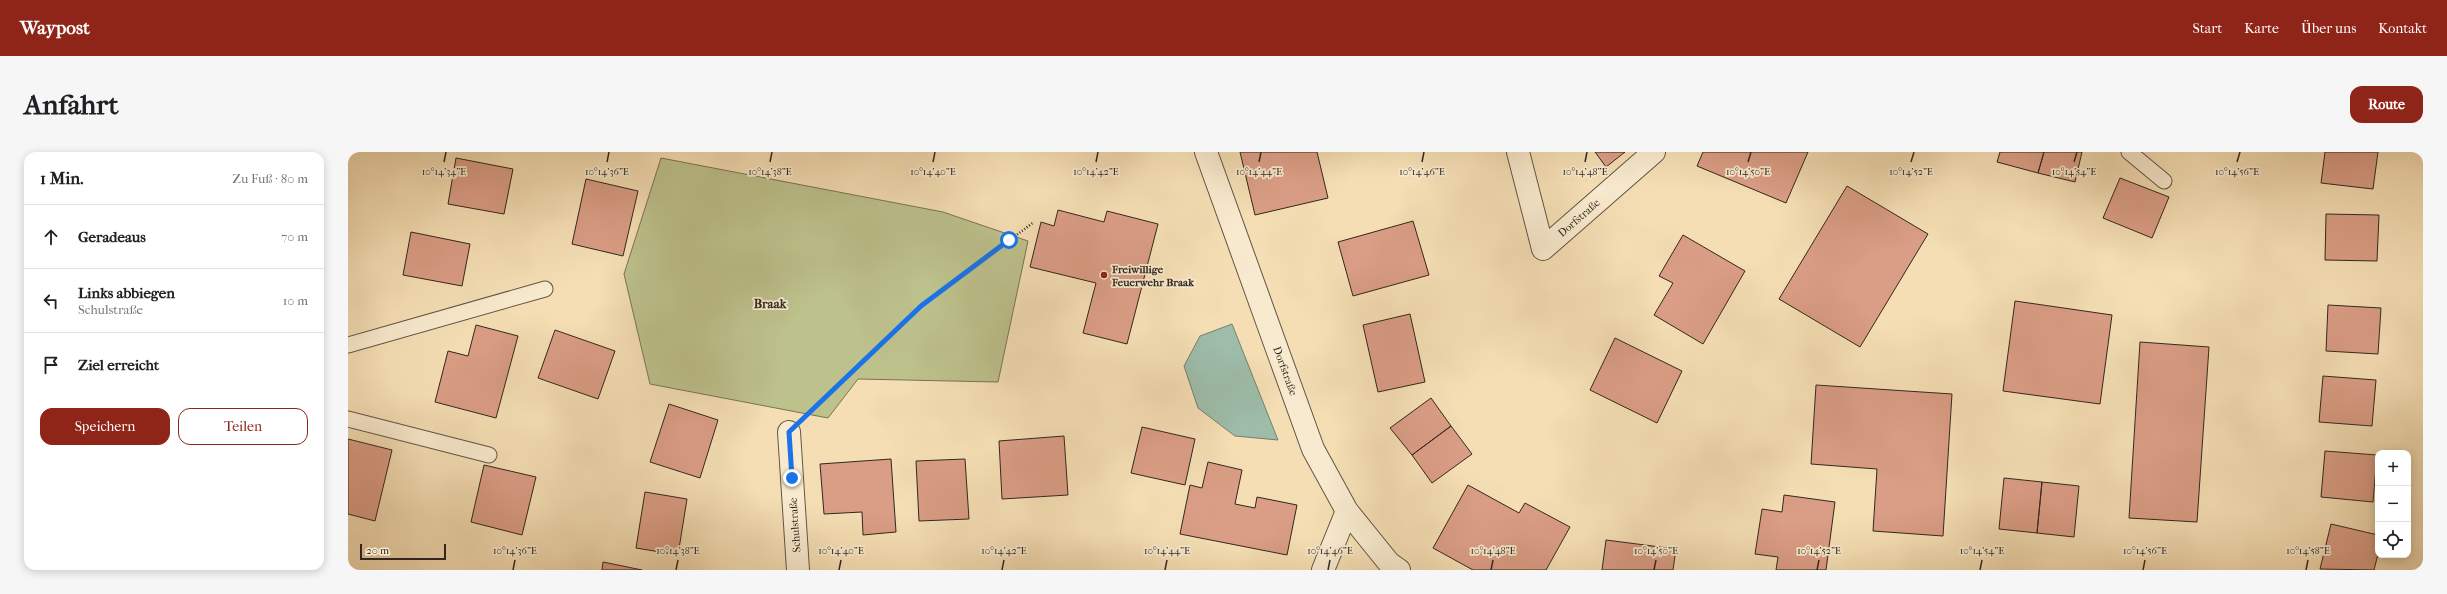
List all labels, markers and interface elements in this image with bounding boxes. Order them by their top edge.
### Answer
text: Waypost [20,17,90,39]
text: Start [2193,20,2222,37]
text: Karte [2244,20,2279,37]
text: Über uns [2301,20,2356,37]
text: Kontakt [2378,20,2427,37]
button: Route [2350,86,2423,123]
text: Anfahrt [24,88,118,121]
text: 10°14'34"E [422,166,466,178]
text: 10°14'36"E [585,166,629,178]
text: 10°14'38"E [748,166,792,178]
text: 10°14'40"E [910,166,956,178]
text: 10°14'42"E [1073,166,1119,178]
text: 10°14'44"E [1236,166,1282,178]
text: 10°14'46"E [1399,166,1445,178]
text: 10°14'48"E [1562,166,1608,178]
text: 10°14'50"E [1726,166,1770,178]
text: 10°14'52"E [1889,166,1933,178]
text: 10°14'54"E [2052,166,2096,178]
text: 10°14'56"E [2215,166,2259,178]
text: 1 Min. [40,168,83,188]
text: Zu Fuß · 80 m [232,171,308,186]
street label: Dorfstraße [1555,196,1603,240]
icon: ahead [40,226,62,248]
text: Geradeaus [78,228,146,246]
text: 70 m [281,229,308,244]
route start [1000,231,1018,249]
place label: Freiwillige Feuerwehr Braak [1111,263,1194,289]
marker: Freiwillige Feuerwehr Braak [1099,270,1109,280]
text: Links abbiegen [78,284,175,302]
icon: left [40,290,62,312]
text: 10 m [283,293,308,308]
district label: Braak [754,296,788,311]
text: Schulstraße [78,302,143,317]
street label: Dorfstraße [1270,345,1300,398]
icon: arrive [40,354,62,376]
text: Ziel erreicht [78,356,159,374]
button: Speichern [40,408,170,445]
button: Teilen [178,408,308,445]
map controls [2375,450,2411,558]
button: + [2375,450,2411,486]
route end [783,469,801,487]
button: − [2375,486,2411,522]
street label: Schulstraße [787,497,803,553]
button: locate [2375,522,2411,558]
scale bar [360,542,446,561]
text: 20 m [366,544,389,557]
text: 10°14'36"E [493,545,537,557]
text: 10°14'38"E [656,545,700,557]
text: 10°14'40"E [818,545,864,557]
text: 10°14'42"E [981,545,1027,557]
text: 10°14'44"E [1144,545,1190,557]
text: 10°14'46"E [1307,545,1353,557]
text: 10°14'48"E [1470,545,1516,557]
text: 10°14'50"E [1634,545,1678,557]
text: 10°14'52"E [1797,545,1841,557]
text: 10°14'54"E [1960,545,2004,557]
text: 10°14'56"E [2123,545,2167,557]
text: 10°14'58"E [2286,545,2330,557]

